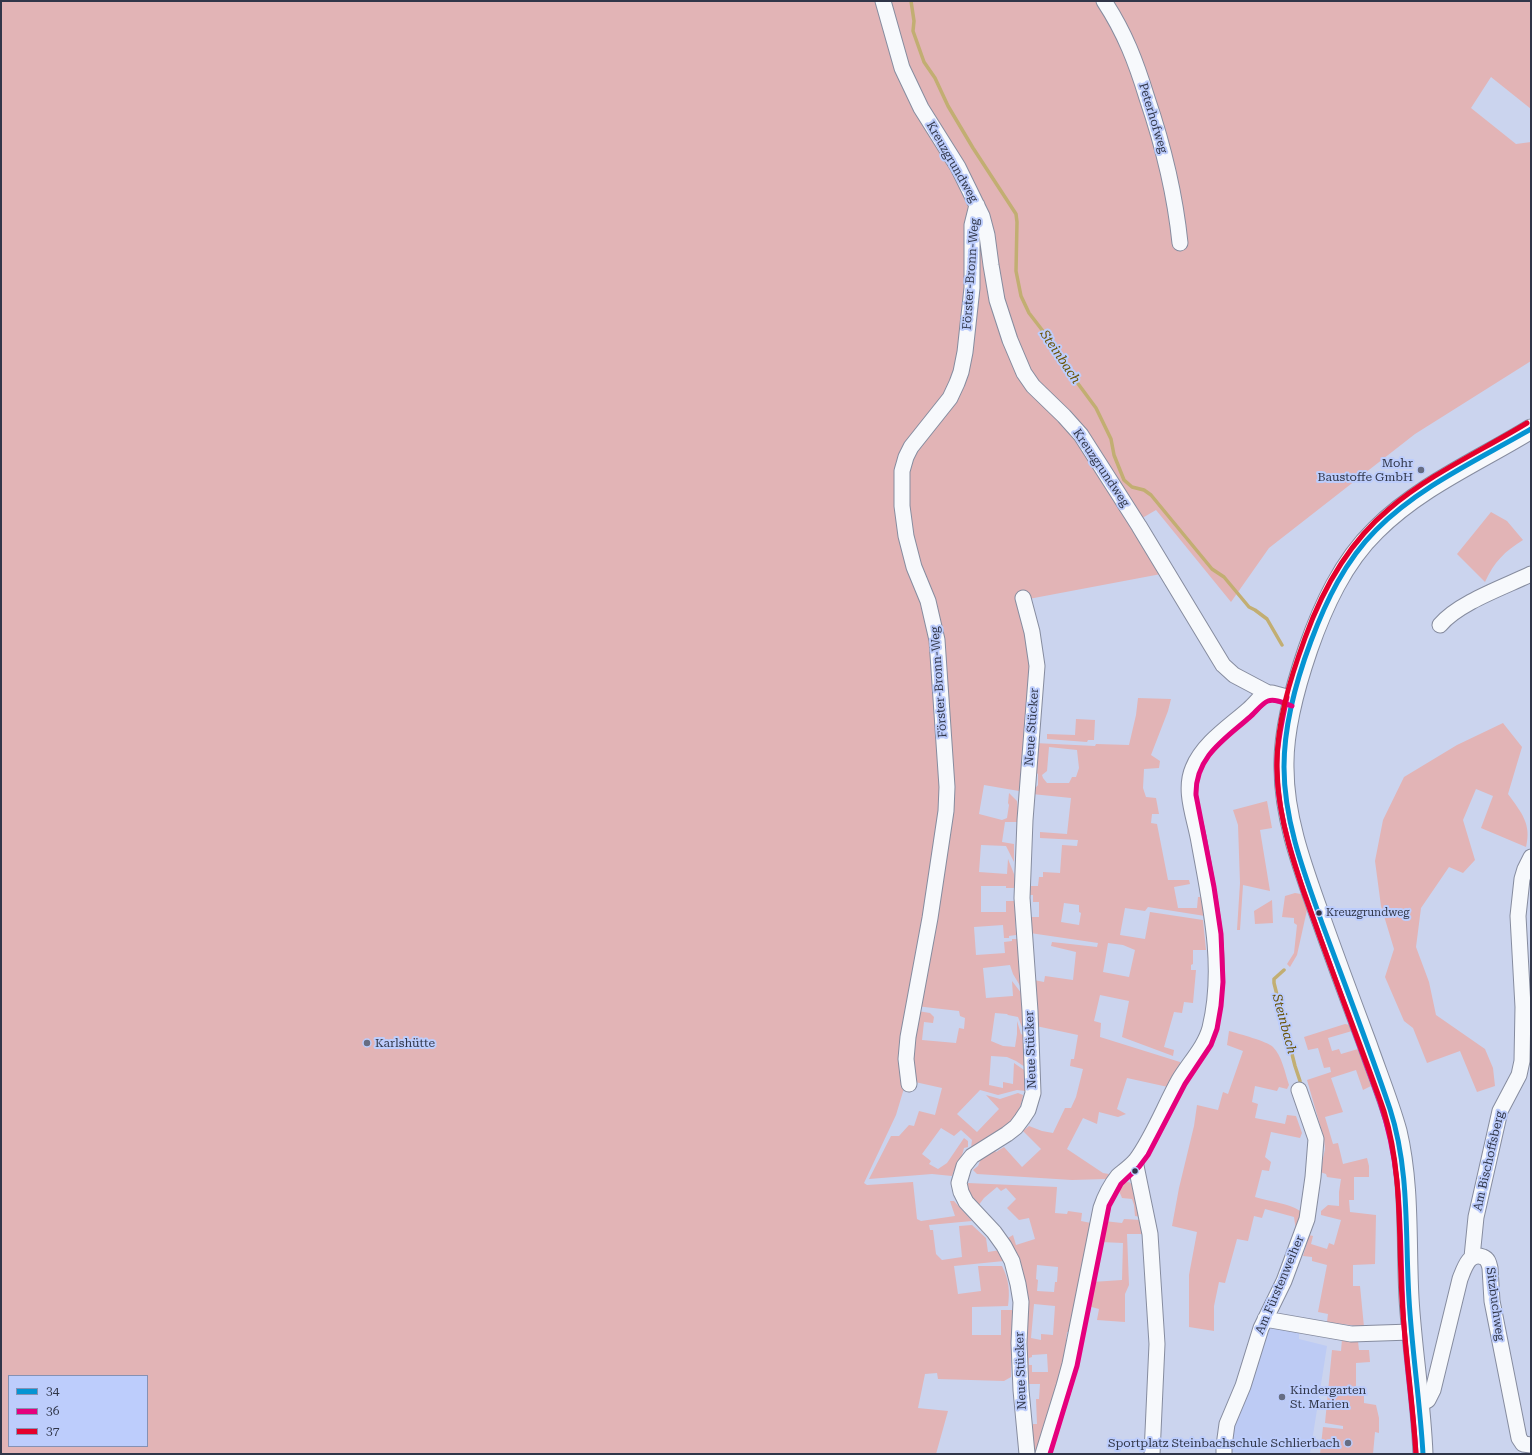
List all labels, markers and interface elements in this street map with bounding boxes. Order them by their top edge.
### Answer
street label: Peterhofweg [1135,81,1171,155]
street label: Kreuzgrundweg [923,119,981,205]
street label: Förster-Bronn-Weg [960,218,982,330]
water label: Steinbach [1036,327,1084,387]
street label: Kreuzgrundweg [1070,426,1132,510]
place label: Mohr Baustoffe GmbH [1318,456,1413,484]
marker: Mohr Baustoffe GmbH [1416,465,1426,475]
street label: Förster-Bronn-Weg [928,626,950,738]
street label: Neue Stücker [1022,688,1042,766]
place label: Kreuzgrundweg [1326,906,1409,920]
marker: Kreuzgrundweg [1314,908,1324,918]
water label: Steinbach [1269,992,1299,1056]
street label: Neue Stücker [1022,1011,1040,1089]
place label: Karlshütte [375,1036,435,1050]
marker: Karlshütte [362,1038,372,1048]
street label: Am Bischoffsberg [1471,1110,1507,1212]
unlabelled marker [1130,1166,1140,1176]
street label: Am Fürstenweiher [1253,1234,1307,1336]
street label: Sitzbuchweg [1483,1266,1507,1342]
street label: Neue Stücker [1012,1332,1030,1410]
legend [8,1375,148,1447]
place label: Kindergarten St. Marien [1290,1383,1366,1411]
text: 34 [46,1384,59,1398]
marker: Kindergarten St. Marien [1277,1392,1287,1402]
text: 36 [46,1404,59,1418]
text: 37 [46,1424,59,1438]
place label: Sportplatz Steinbachschule Schlierbach [1108,1436,1340,1450]
marker: Sportplatz Steinbachschule Schlierbach [1343,1438,1353,1448]

